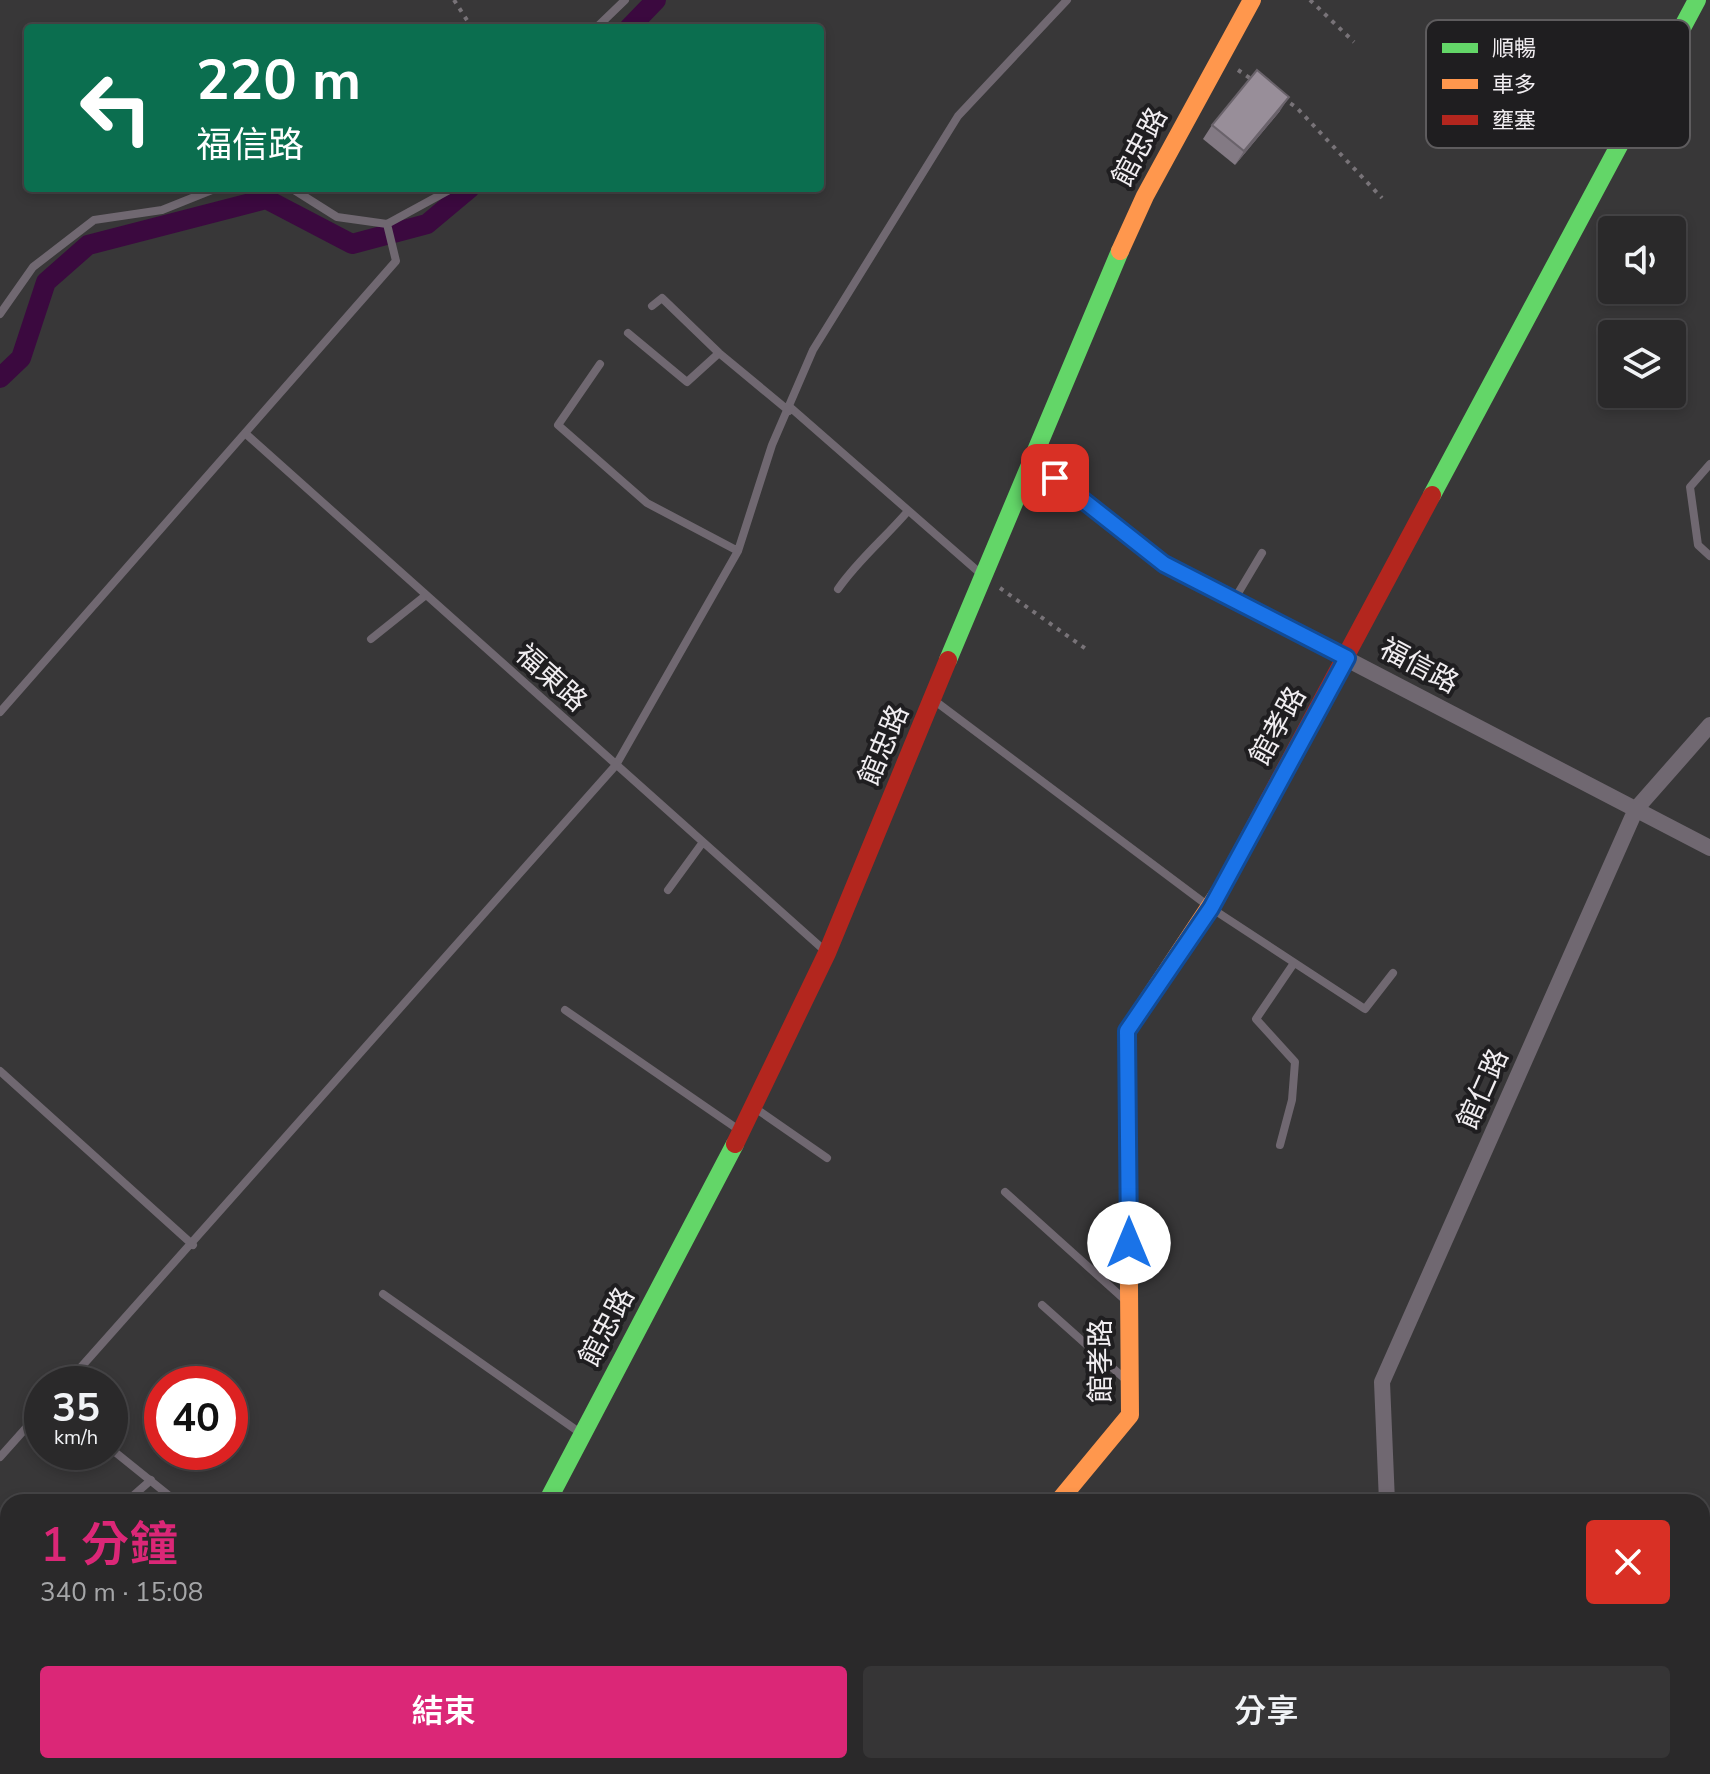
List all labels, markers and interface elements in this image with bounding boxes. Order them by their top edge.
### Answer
legend [1426,20,1690,148]
text: 順暢 [1492,34,1536,64]
text: 220 m [196,42,361,119]
icon: left [64,56,168,160]
text: 車多 [1492,70,1536,100]
street label: 館忠路 [1104,101,1176,193]
text: 壅塞 [1492,106,1536,136]
text: 福信路 [196,121,304,170]
map controls [1598,216,1686,408]
button: sound [1598,216,1686,304]
button: layers [1598,320,1686,408]
pin [1021,444,1089,512]
icon: arrive [1033,456,1077,500]
street label: 福信路 [1373,630,1465,702]
street label: 福東路 [507,636,595,720]
street label: 館孝路 [1241,680,1315,772]
street label: 館忠路 [850,699,918,791]
street label: 館仁路 [1449,1043,1517,1135]
position arrow [1087,1201,1171,1285]
street label: 館忠路 [571,1281,643,1373]
street label: 館孝路 [1082,1319,1120,1403]
speed limit sign: 40 [144,1366,248,1470]
text: 35 [52,1381,100,1435]
text: km/h [54,1424,98,1451]
text: 1 分鐘 [40,1512,177,1578]
button: close [1586,1520,1670,1604]
text: 340 m · 15:08 [40,1575,203,1610]
button: 結束 [40,1666,847,1758]
button: 分享 [863,1666,1670,1758]

